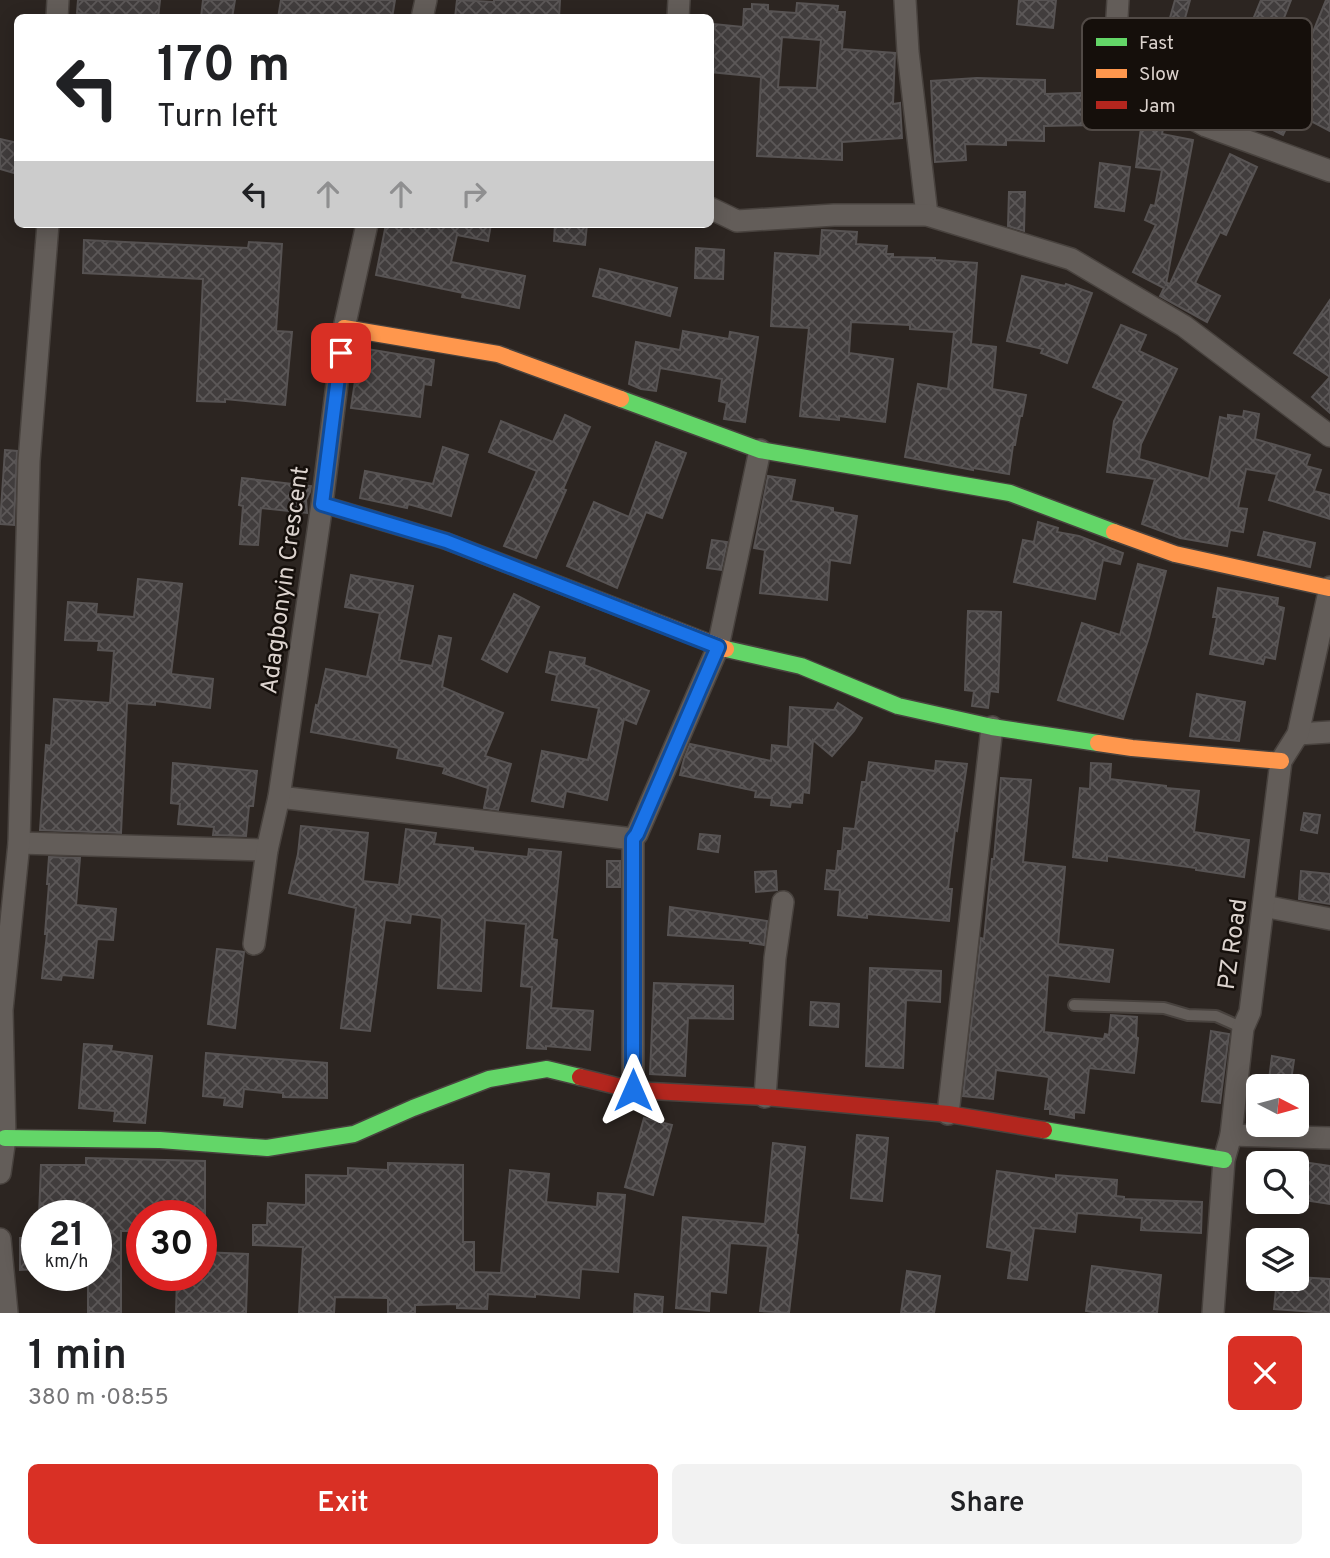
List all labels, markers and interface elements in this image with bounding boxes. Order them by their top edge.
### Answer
legend [1082,18,1312,130]
text: Fast [1139,32,1174,56]
text: 170 m [157,37,290,99]
icon: left [42,42,133,133]
text: Slow [1139,63,1179,87]
text: Jam [1139,95,1176,119]
text: Turn left [157,98,278,138]
icon: left [236,175,274,213]
icon: ahead [309,175,347,213]
icon: ahead [382,175,420,213]
icon: right [455,175,493,213]
pin [311,323,371,383]
icon: arrive [322,334,360,372]
street label: Adagbonyin Crescent [255,464,317,696]
street label: PZ Road [1213,897,1255,992]
position arrow [596,1053,670,1127]
north arrow [1246,1074,1309,1138]
map controls [1246,1074,1309,1291]
button: search [1246,1151,1309,1214]
speed limit sign: 30 [126,1200,217,1291]
text: 21 [49,1214,84,1258]
button: layers [1246,1228,1309,1291]
text: km/h [45,1251,88,1274]
text: 1 min [28,1331,127,1384]
button: close [1228,1336,1302,1410]
text: 380 m · 08:55 [28,1384,169,1413]
button: Exit [28,1464,658,1544]
button: Share [672,1464,1302,1544]

